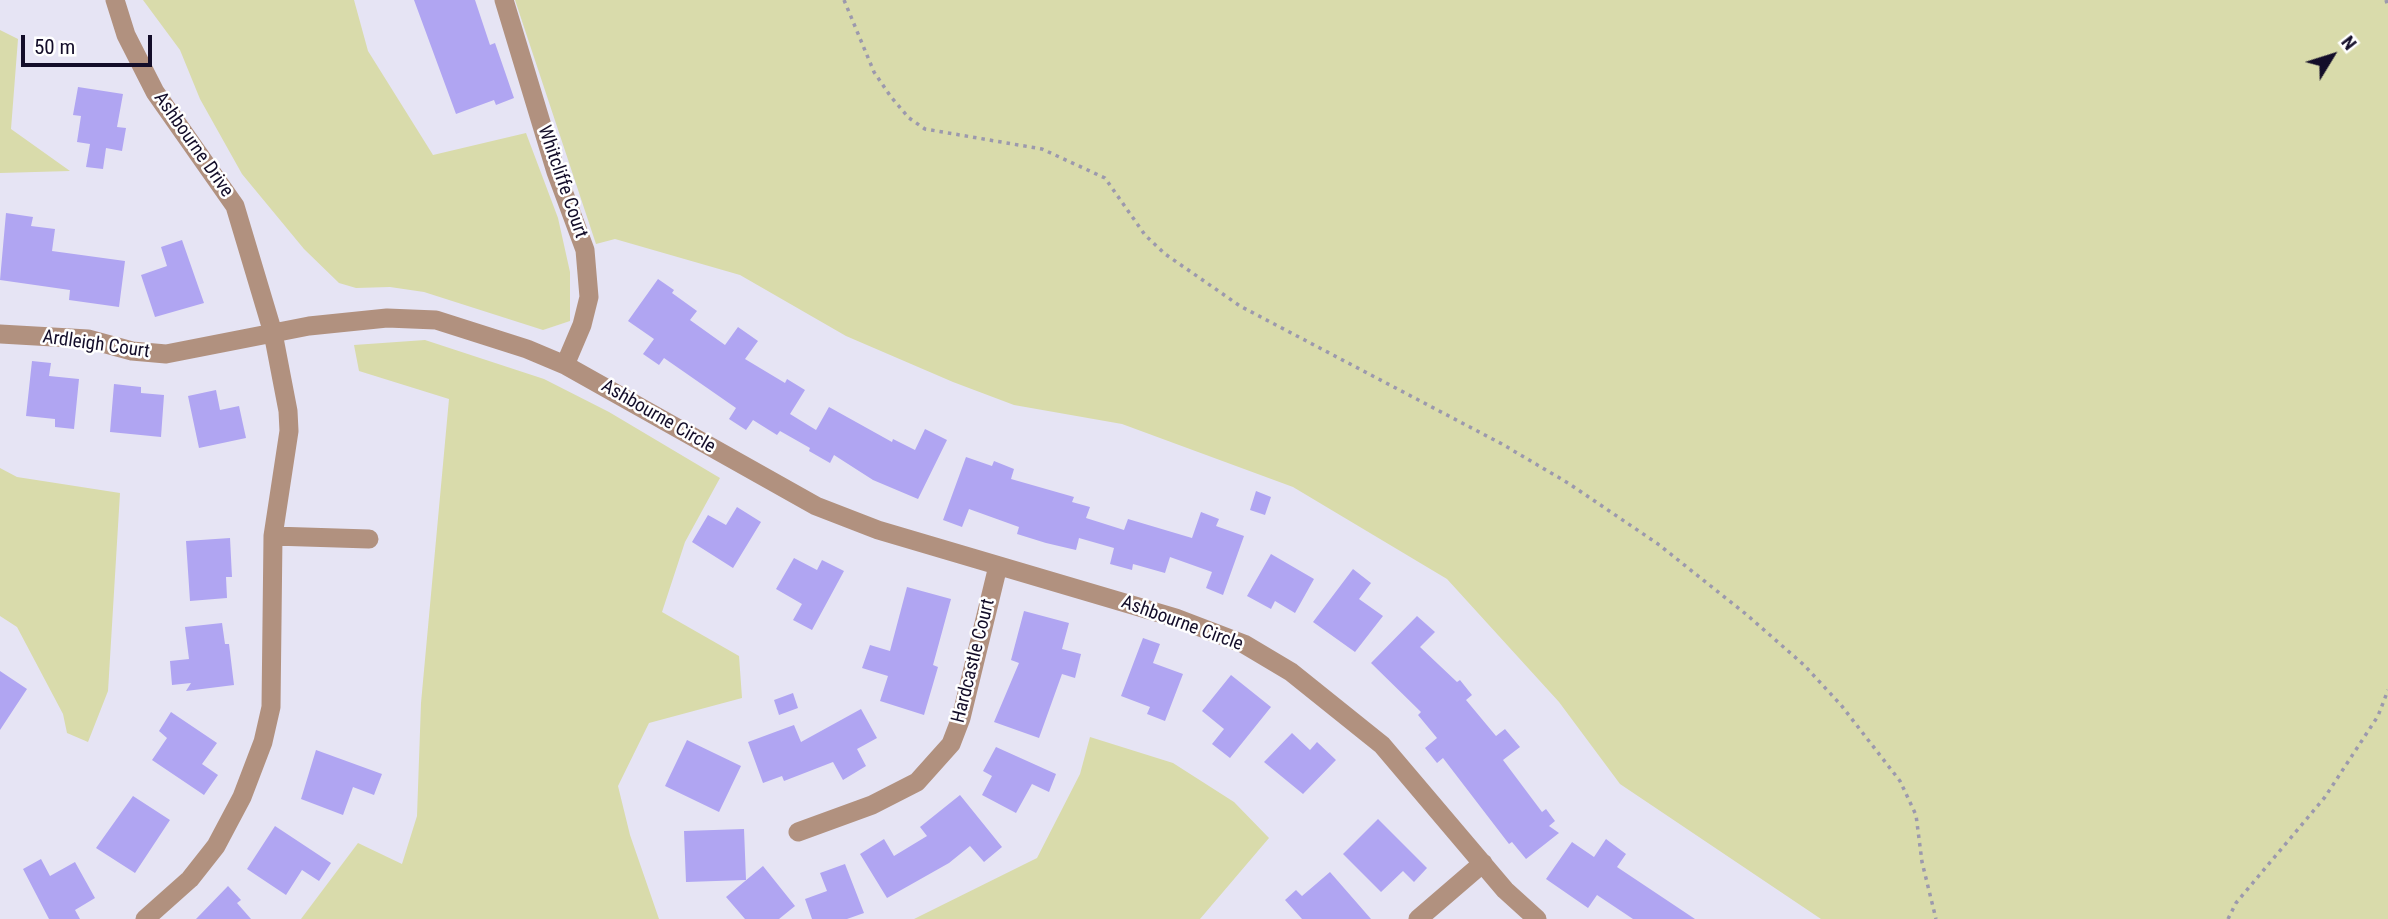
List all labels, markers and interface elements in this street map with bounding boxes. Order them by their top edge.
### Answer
scale bar [24,21,156,65]
north arrow [2297,21,2367,91]
text: N [2336,31,2362,54]
text: 50 m [34,35,75,59]
street label: Ashbourne Drive [148,88,238,202]
street label: Whitcliffe Court [532,123,592,241]
street label: Ardleigh Court [41,326,151,364]
street label: Ashbourne Circle [597,375,719,459]
street label: Ashbourne Circle [1118,591,1246,657]
street label: Hardcastle Court [948,597,1000,725]

